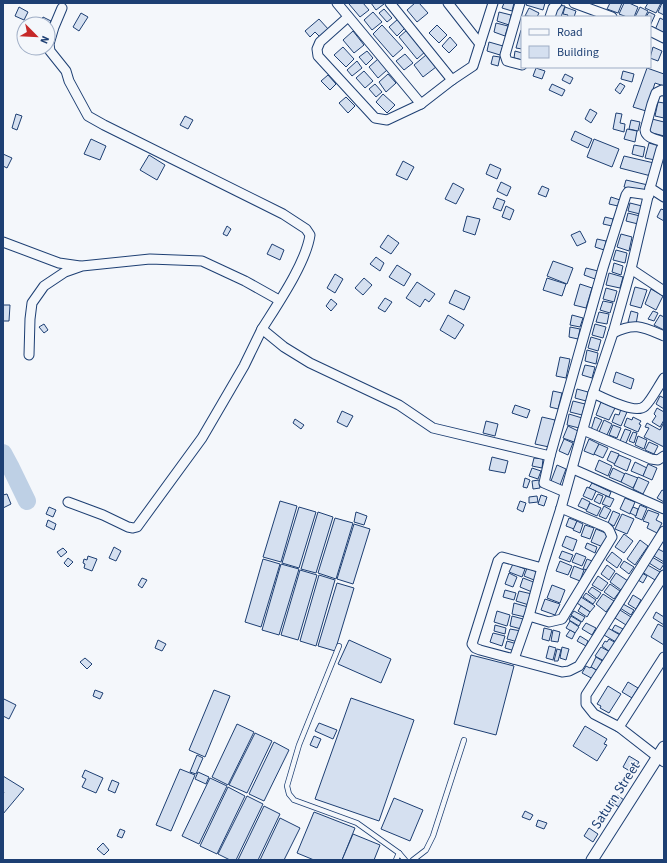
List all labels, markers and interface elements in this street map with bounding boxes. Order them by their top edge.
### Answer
north arrow [16,16,56,56]
legend [521,16,651,68]
text: Road [557,24,583,41]
text: N [36,33,53,46]
text: Building [557,44,599,61]
street label: Saturn Street [586,758,645,833]

